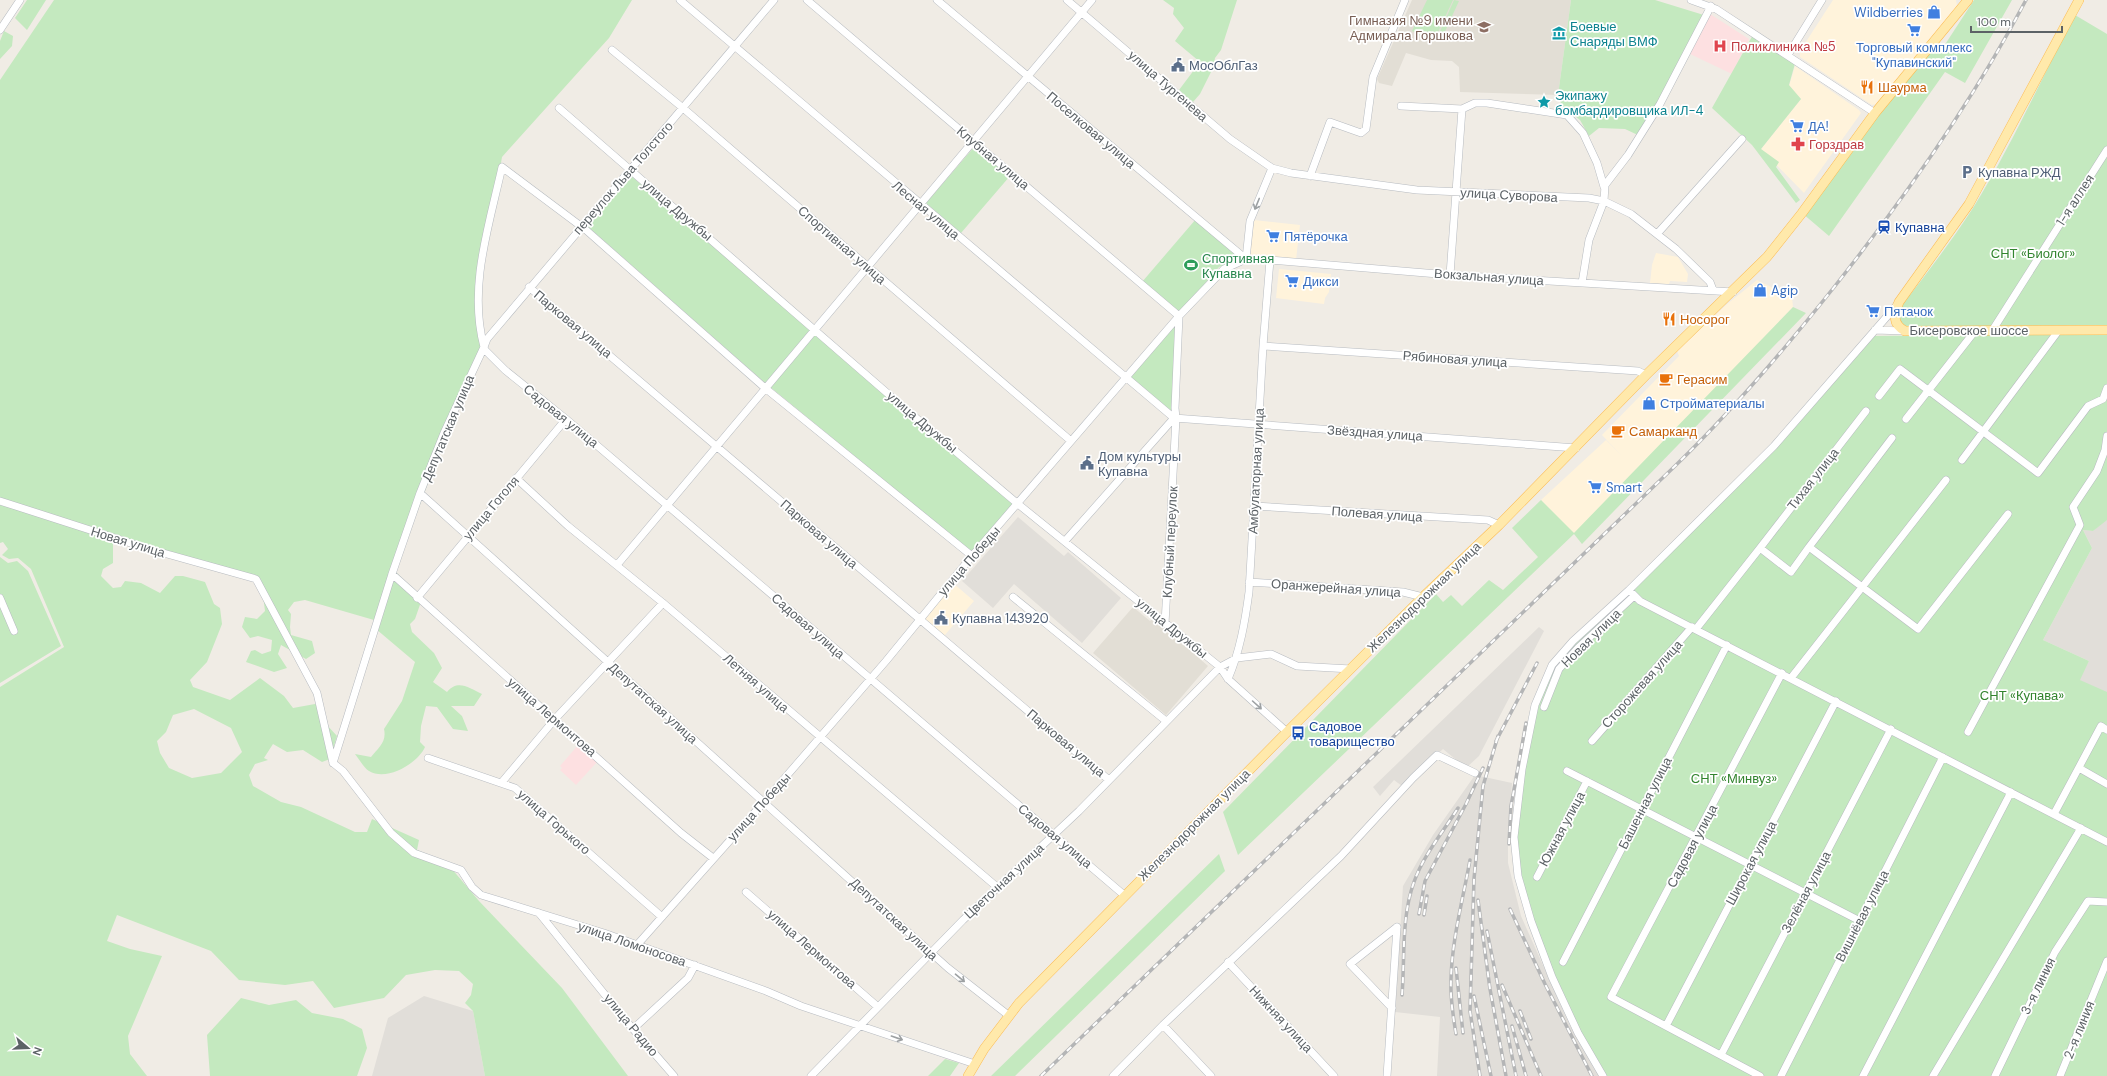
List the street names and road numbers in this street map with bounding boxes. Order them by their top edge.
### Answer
street label: улица Тургенева [1125,47,1212,126]
street label: Поселковая улица [1043,88,1139,173]
street label: переулок Льва Толстого [569,118,677,238]
street label: Клубная улица [953,123,1033,194]
street label: 1-я аллея [2052,171,2098,229]
street label: улица Дружбы [638,175,716,245]
street label: Лесная улица [889,177,964,244]
street label: улица Суворова [1460,184,1559,206]
street label: Спортивная улица [794,202,890,288]
street label: Вокзальная улица [1434,265,1545,289]
street label: Парковая улица [530,286,616,362]
street label: Бисеровское шоссе [1910,322,2028,339]
street label: Рябиновая улица [1402,347,1509,371]
street label: Депутатская улица [418,371,478,484]
street label: Садовая улица [520,381,603,452]
street label: улица Дружбы [883,387,961,457]
street label: Амбулаторная улица [1244,407,1268,534]
street label: Звёздная улица [1327,421,1424,445]
street label: Тихая улица [1783,444,1843,514]
street label: улица Гоголя [459,472,523,544]
street label: Клубный переулок [1159,485,1181,598]
street label: Парковая улица [777,496,862,573]
street label: Полевая улица [1331,502,1424,526]
street label: Новая улица [89,523,168,562]
street label: улица Победы [934,523,1004,599]
street label: Железнодорожная улица [1364,538,1485,656]
street label: Оранжерейная улица [1271,575,1402,601]
street label: Садовая улица [768,589,849,663]
street label: улица Дружбы [1133,594,1211,662]
street label: Новая улица [1557,605,1625,671]
street label: Сторожевая улица [1598,636,1687,732]
street label: Летняя улица [720,650,793,717]
street label: Депутатская улица [605,659,702,748]
street label: улица Лермонтова [504,674,601,761]
street label: Парковая улица [1023,705,1109,781]
street label: Башенная улица [1614,753,1676,852]
street label: Железнодорожная улица [1134,765,1254,885]
street label: улица Победы [724,769,794,845]
street label: улица Горького [514,786,594,858]
street label: Южная улица [1535,788,1589,869]
street label: Садовая улица [1014,800,1096,873]
street label: Садовая улица [1663,801,1721,891]
street label: Широкая улица [1722,817,1781,908]
street label: Цветочная улица [960,839,1048,922]
street label: Зелёная улица [1777,848,1835,936]
street label: Вишнёвая улица [1831,866,1893,965]
street label: Депутатская улица [846,874,942,965]
street label: улица Лермонтова [764,906,861,993]
street label: улица Ломоносова [576,918,689,971]
street label: 3-я линия [2017,955,2059,1017]
street label: Нижняя улица [1246,982,1317,1057]
street label: улица Радио [600,990,662,1060]
street label: 2-я линия [2060,998,2098,1062]

